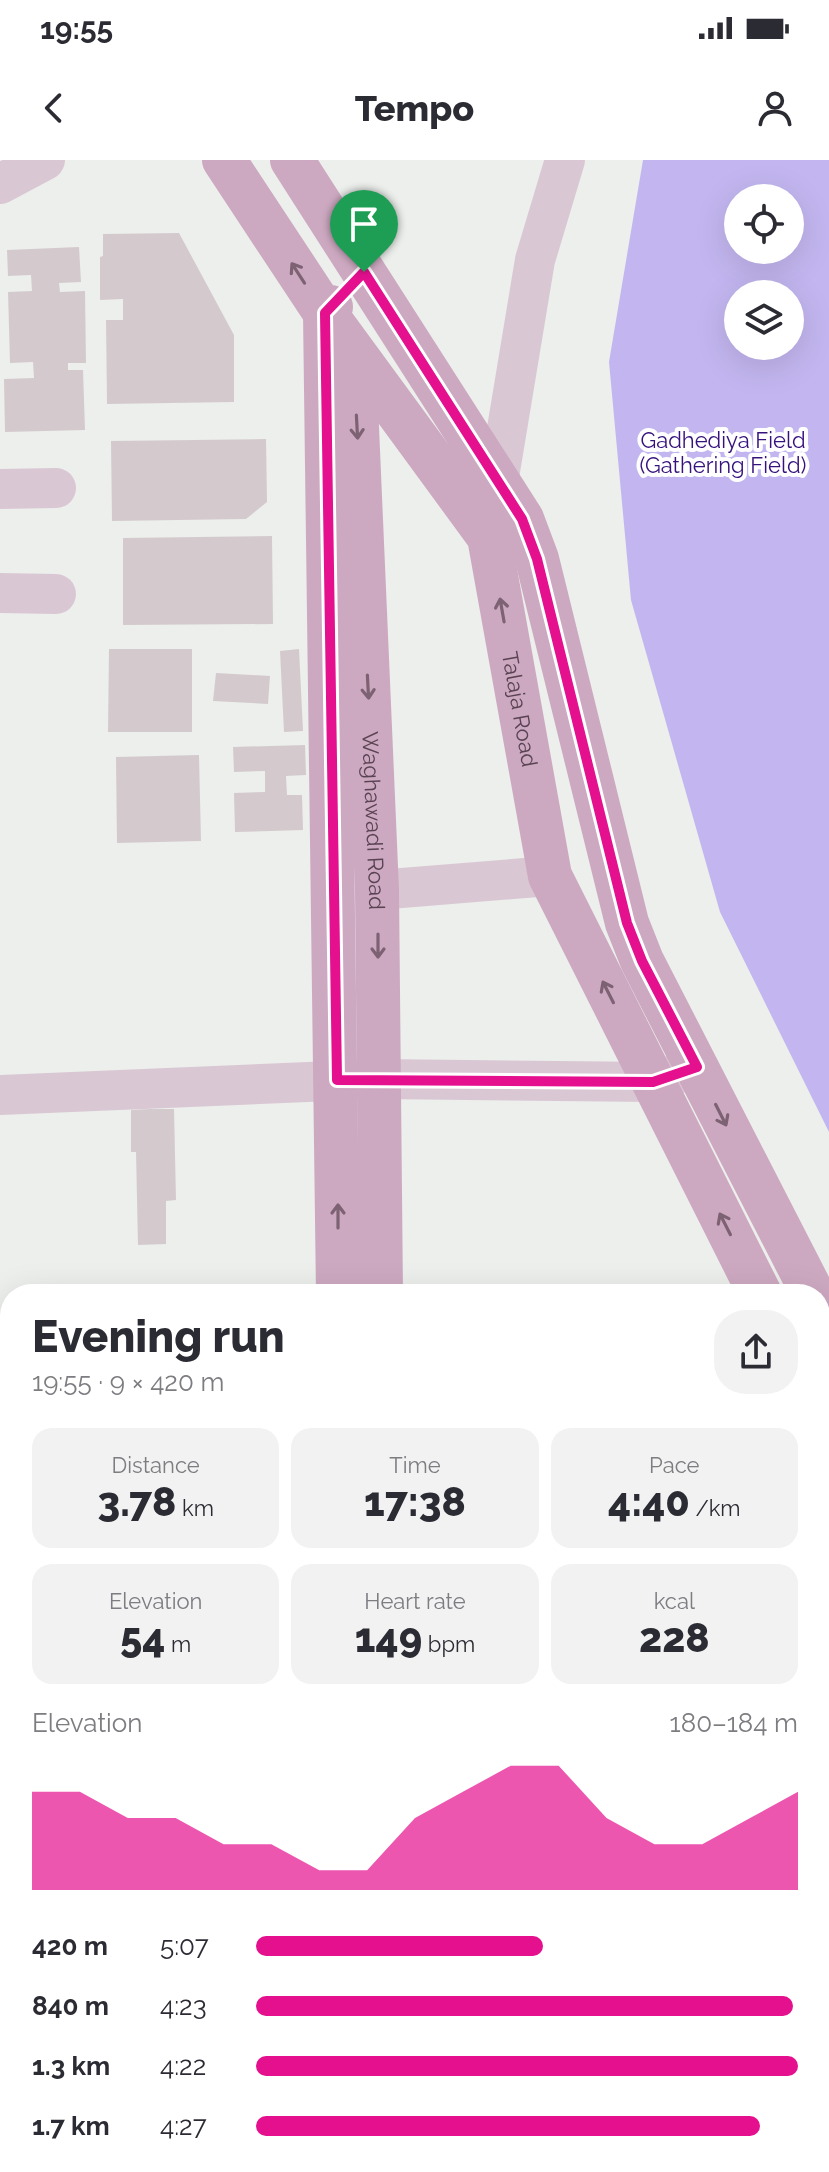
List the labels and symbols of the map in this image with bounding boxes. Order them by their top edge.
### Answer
pin [330,190,398,272]
one-way arrow [290,262,306,285]
one-way arrow [349,413,364,440]
park label: Gadhediya Field (Gathering Field) [639,427,807,478]
one-way arrow [494,598,509,623]
street label: Talaja Road [497,650,543,769]
one-way arrow [361,673,376,700]
street label: Waghawadi Road [357,731,390,910]
one-way arrow [370,932,386,959]
one-way arrow [600,980,616,1004]
one-way arrow [714,1102,729,1126]
one-way arrow [330,1203,346,1230]
one-way arrow [716,1213,732,1237]

